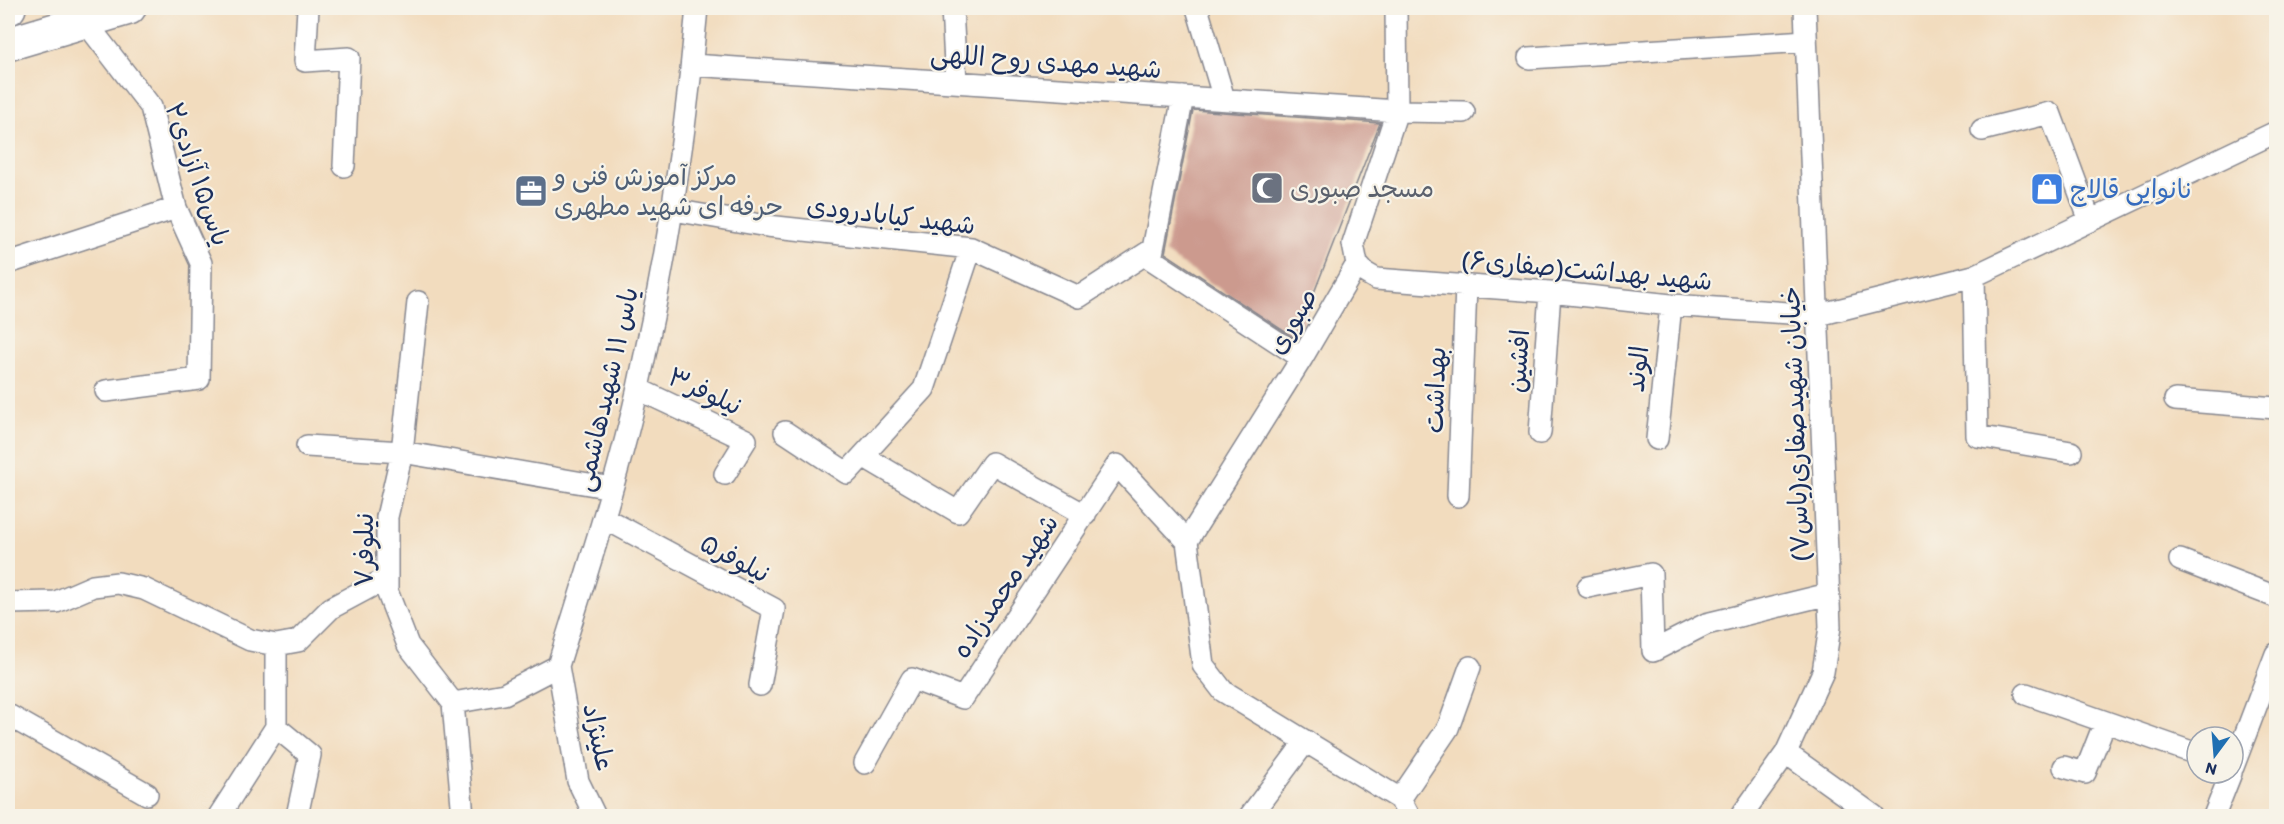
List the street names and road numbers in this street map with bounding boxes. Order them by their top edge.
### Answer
street label: شهید مهدی روح اللهی [929,37,1163,86]
street label: یاس۱۵ آزادی۲ [158,98,238,250]
street label: شهید کیابادرودی [805,189,977,241]
street label: شهید بهداشت(صفاری۶) [1460,243,1714,297]
street label: صبوری [1260,282,1324,360]
street label: یاس ۱۱ شهیدهاشمی [567,284,646,495]
street label: خیابان شهیدصفاری(یاس۷) [1774,286,1816,562]
street label: افشین [1500,328,1536,394]
street label: الوند [1619,344,1655,394]
street label: بهداشت [1417,346,1453,434]
street label: نیلوفر۳ [663,360,747,423]
street label: شهید محمدزاده [945,508,1065,664]
street label: نیلوفر۷ [348,513,381,587]
street label: نیلوفر۵ [694,526,775,590]
street label: علینژاد [576,700,622,774]

